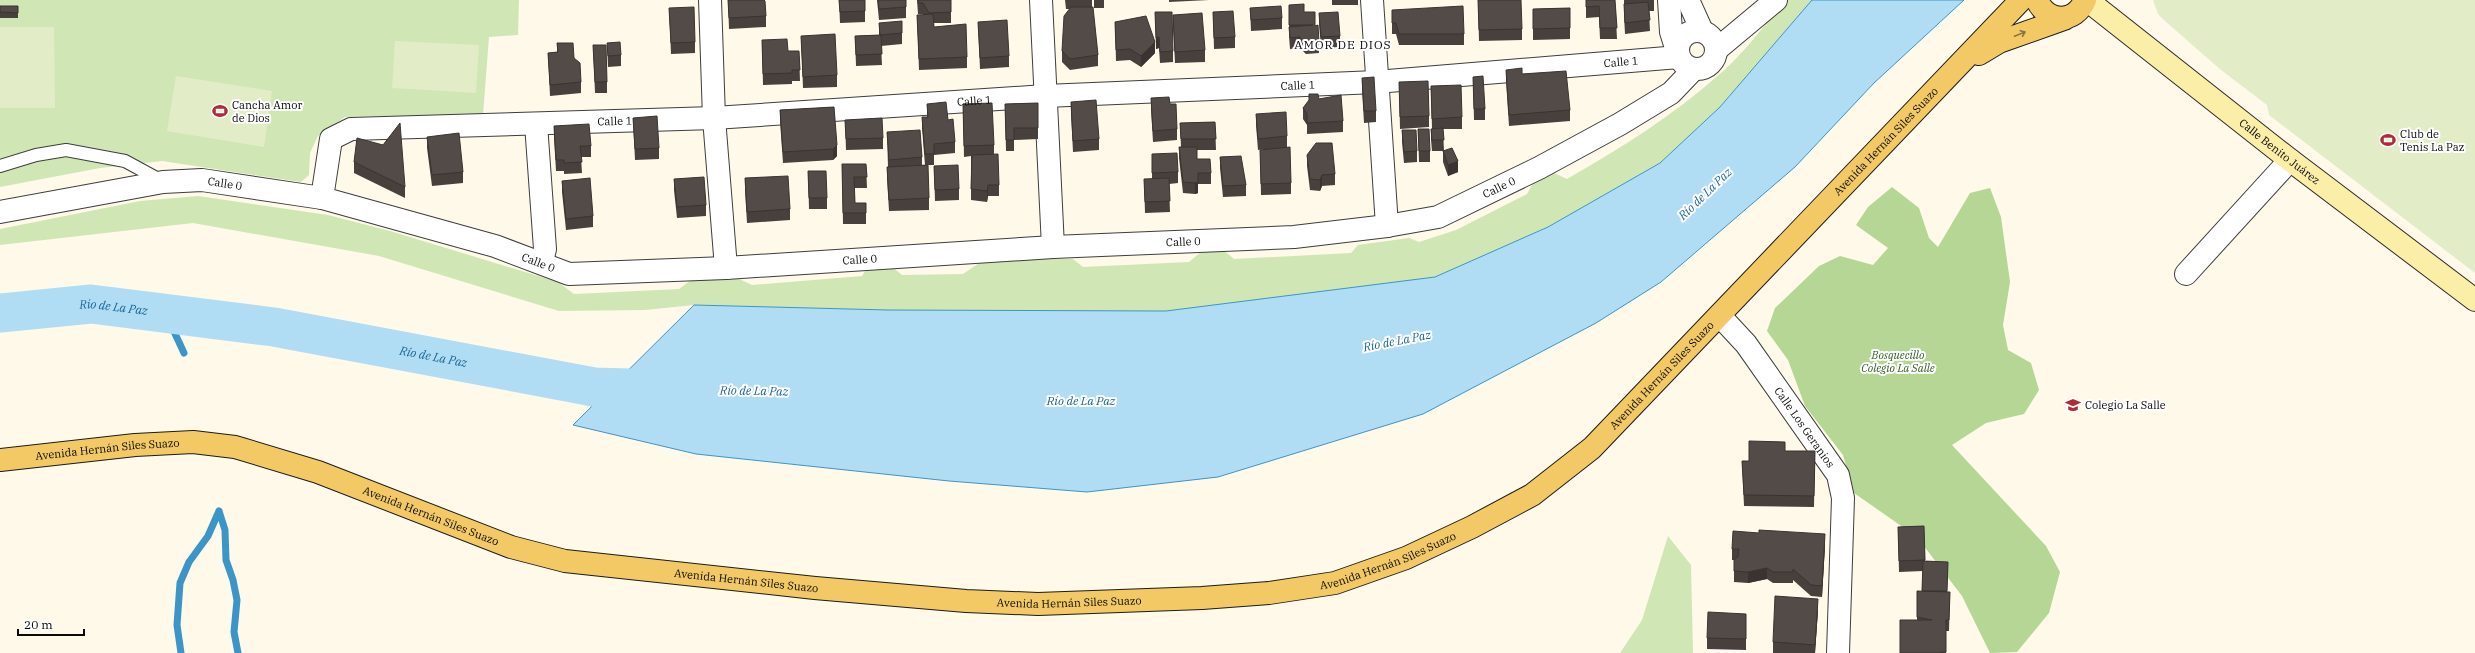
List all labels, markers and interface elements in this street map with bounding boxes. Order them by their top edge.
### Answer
one-way arrow [2013,29,2025,37]
district label: AMOR DE DIOS [1294,37,1392,52]
street label: Calle 1 [1603,53,1639,70]
street label: Calle 1 [1280,78,1315,93]
street label: Avenida Hernán Siles Suazo [1831,84,1941,198]
street label: Calle 1 [956,93,992,109]
place label: Cancha Amor de Dios [232,98,302,125]
sports icon: Cancha Amor de Dios [211,102,229,120]
street label: Calle 1 [597,113,632,129]
street label: Calle Benito Juárez [2236,116,2323,187]
place label: Club de Tenis La Paz [2400,127,2465,154]
sports icon: Club de Tenis La Paz [2379,131,2397,149]
water label: Río de La Paz [1674,164,1735,223]
street label: Calle 0 [1480,173,1518,201]
street label: Calle 0 [207,174,244,193]
street label: Calle 0 [1166,234,1201,249]
street label: Calle 0 [520,250,557,275]
street label: Calle 0 [842,251,878,268]
water label: Río de La Paz [78,296,149,318]
street label: Avenida Hernán Siles Suazo [1606,318,1717,432]
water label: Río de La Paz [1361,327,1432,355]
water label: Río de La Paz [397,343,469,370]
park label: Bosquecillo Colegio La Salle [1861,348,1935,375]
water label: Río de La Paz [719,382,789,399]
street label: Calle Los Geranios [1771,384,1838,470]
water label: Río de La Paz [1046,393,1116,408]
school or university icon: Colegio La Salle [2064,396,2082,414]
place label: Colegio La Salle [2085,398,2166,412]
street label: Avenida Hernán Siles Suazo [35,436,180,463]
street label: Avenida Hernán Siles Suazo [361,483,501,549]
street label: Avenida Hernán Siles Suazo [1319,529,1458,592]
street label: Avenida Hernán Siles Suazo [673,566,819,595]
street label: Avenida Hernán Siles Suazo [996,593,1142,611]
scale bar [18,611,84,637]
text: 20 m [24,617,53,632]

